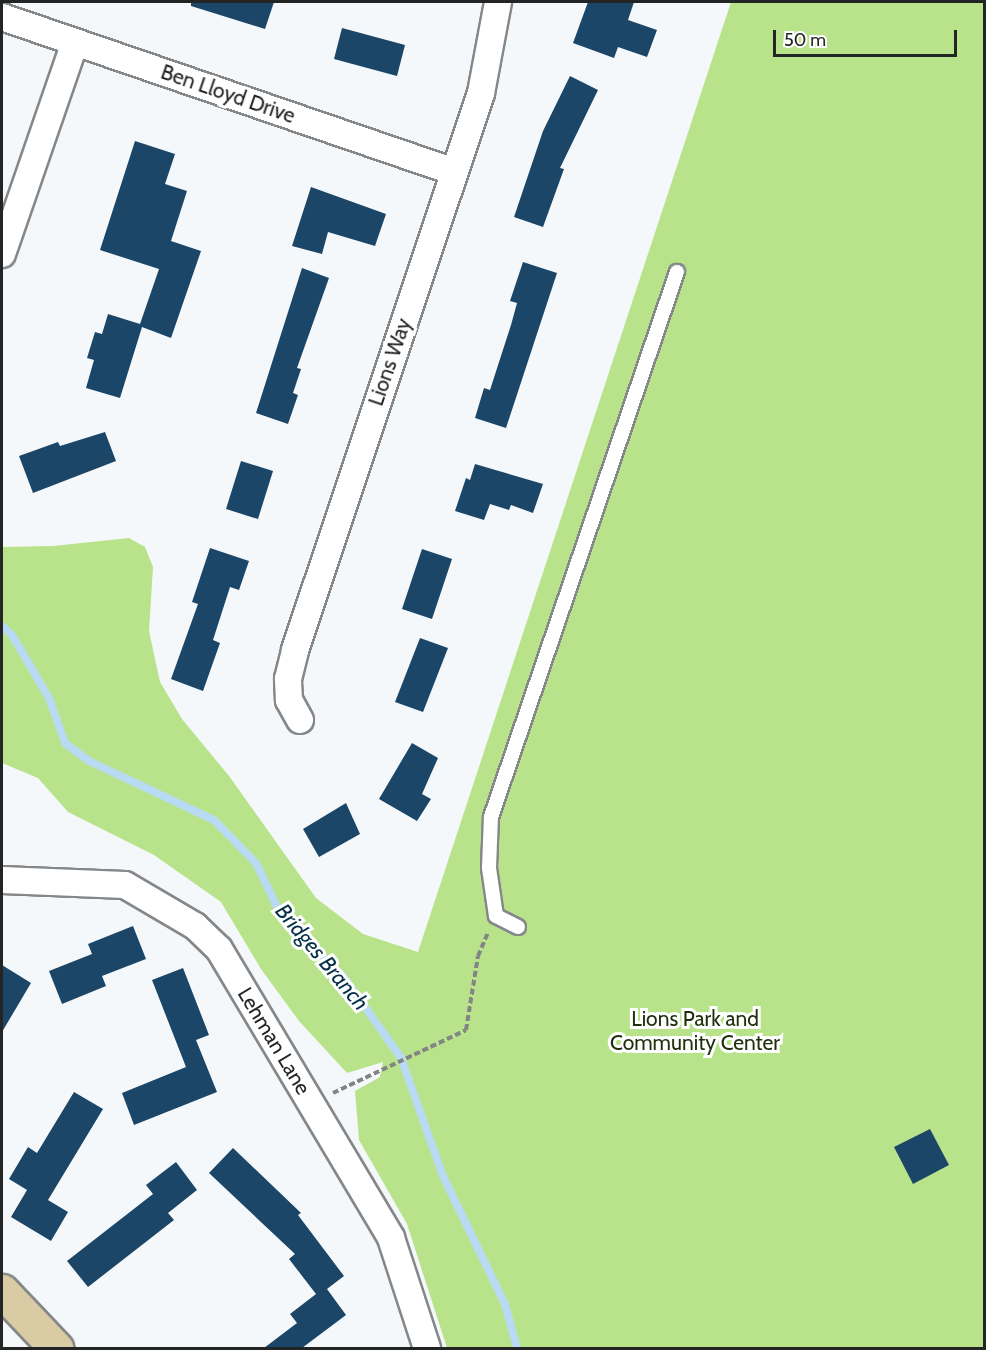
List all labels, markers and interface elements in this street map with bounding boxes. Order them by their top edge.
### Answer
scale bar [776,18,960,56]
text: 50 m [784,29,826,51]
street label: Ben Lloyd Drive [158,59,298,129]
street label: Lions Way [363,315,417,409]
water label: Bridges Branch [270,898,374,1016]
street label: Lehman Lane [232,983,316,1099]
park label: Lions Park and Community Center [610,1006,780,1056]

